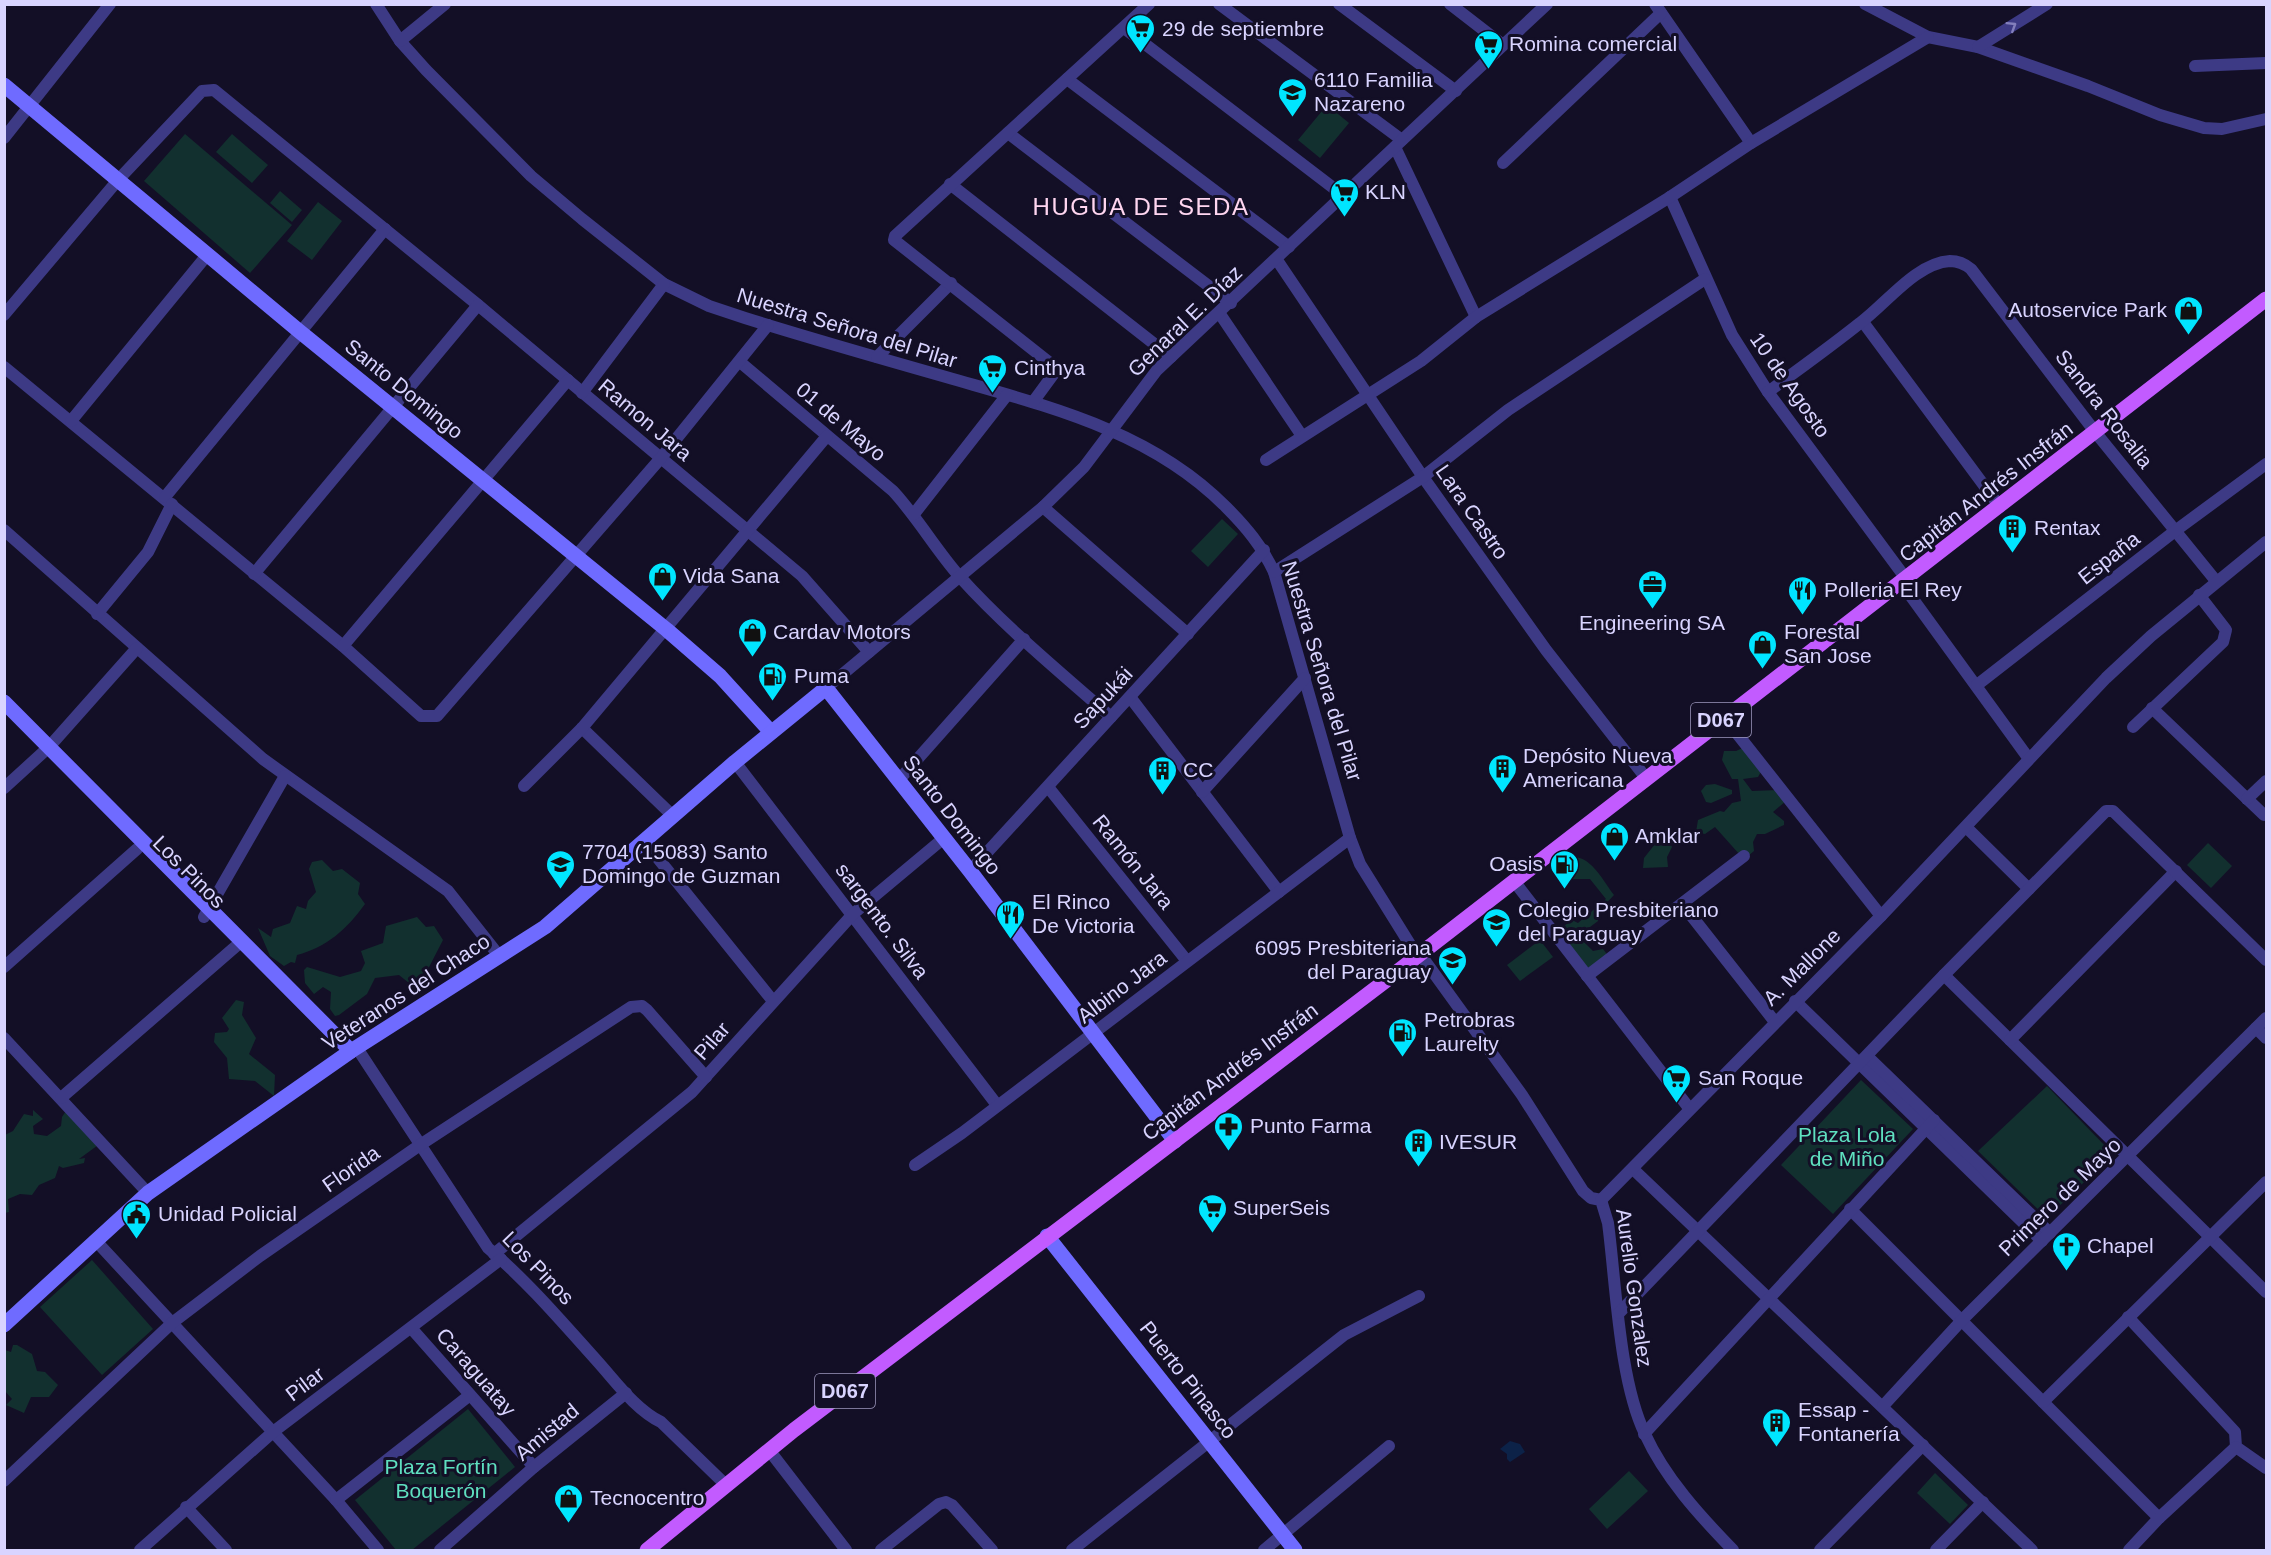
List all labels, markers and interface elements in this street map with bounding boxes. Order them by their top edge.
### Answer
supermarket icon: 29 de septiembre [1125,13,1157,55]
place label: 29 de septiembre [1162,17,1324,40]
one-way arrow [2006,21,2016,33]
supermarket icon: Romina comercial [1472,28,1504,70]
place label: Romina comercial [1509,32,1677,55]
place label: 6110 Familia Nazareno [1314,68,1433,115]
school or university icon: 6110 Familia Nazareno [1277,76,1309,118]
supermarket icon: KLN [1328,176,1360,218]
place label: KLN [1365,180,1406,203]
district label: HUGUA DE SEDA [1033,193,1249,220]
street label: Genaral E. Díaz [1123,260,1246,381]
street label: Nuestra Señora del Pilar [734,283,960,372]
shop icon: Autoservice Park [2172,294,2204,336]
place label: Autoservice Park [2008,298,2167,321]
street label: 10 de Agosto [1746,328,1835,442]
street label: Santo Domingo [341,334,468,443]
street label: Sandra Rosalia [2051,345,2158,473]
supermarket icon: Cinthya [977,352,1009,394]
place label: Cinthya [1014,356,1086,379]
street label: Ramon Jara [594,374,697,465]
street label: 01 de Mayo [792,378,891,466]
street label: Capitán Andrés Insfrán [1894,417,2077,566]
street label: Lara Castro [1432,460,1513,563]
building icon: Rentax [1997,512,2029,554]
place label: Rentax [2034,516,2101,539]
street label: España [2074,526,2144,589]
street label: Nuestra Señora del Pilar [1278,558,1367,784]
shop icon: Vida Sana [646,560,678,602]
place label: Vida Sana [683,564,780,587]
office icon: Engineering SA [1636,568,1668,610]
restaurant icon: Polleria El Rey [1787,574,1819,616]
place label: Polleria El Rey [1824,578,1962,601]
place label: Engineering SA [1579,611,1725,634]
shop icon: Cardav Motors [736,616,768,658]
place label: Cardav Motors [773,620,911,643]
place label: Forestal San Jose [1784,620,1872,667]
shop icon: Forestal San Jose [1747,628,1779,670]
fuel station icon: Puma [757,660,789,702]
street label: Sapukái [1068,662,1137,733]
place label: Puma [794,664,849,687]
road number: D067 [1691,703,1751,737]
place label: Depósito Nueva Americana [1523,744,1673,791]
street label: Santo Domingo [899,751,1006,879]
building icon: Depósito Nueva Americana [1486,752,1518,794]
building icon: CC [1146,754,1178,796]
place label: CC [1183,758,1213,781]
street label: Ramón Jara [1088,810,1179,914]
shop icon: Amklar [1598,820,1630,862]
place label: Amklar [1635,824,1700,847]
street label: Los Pinos [149,831,230,912]
place label: 7704 (15083) Santo Domingo de Guzman [582,840,780,887]
school or university icon: 7704 (15083) Santo Domingo de Guzman [545,848,577,890]
fuel station icon: Oasis [1548,848,1580,890]
place label: Oasis [1489,852,1543,875]
street label: sargento. Silva [831,858,934,983]
place label: El Rinco De Victoria [1032,890,1135,937]
restaurant icon: El Rinco De Victoria [995,898,1027,940]
place label: Colegio Presbiteriano del Paraguay [1518,898,1719,945]
school or university icon: Colegio Presbiteriano del Paraguay [1481,906,1513,948]
street label: A. Mallone [1758,923,1845,1010]
street label: Veteranos del Chaco [318,929,494,1054]
place label: 6095 Presbiteriana del Paraguay [1255,936,1431,983]
school or university icon: 6095 Presbiteriana del Paraguay [1436,944,1468,986]
street label: Albino Jara [1073,946,1171,1027]
street label: Capitán Andrés Insfrán [1137,998,1322,1145]
place label: Petrobras Laurelty [1424,1008,1515,1055]
fuel station icon: Petrobras Laurelty [1387,1016,1419,1058]
street label: Pilar [689,1017,734,1064]
supermarket icon: San Roque [1661,1062,1693,1104]
place label: San Roque [1698,1066,1803,1089]
pharmacy icon: Punto Farma [1213,1110,1245,1152]
place label: Punto Farma [1250,1114,1372,1137]
park label: Plaza Lola de Miño [1798,1123,1896,1170]
building icon: IVESUR [1402,1126,1434,1168]
place label: IVESUR [1439,1130,1517,1153]
street label: Primero de Mayo [1994,1133,2125,1260]
street label: Florida [318,1141,384,1196]
supermarket icon: SuperSeis [1196,1192,1228,1234]
place label: SuperSeis [1233,1196,1330,1219]
public building icon: Unidad Policial [121,1198,153,1240]
place label: Unidad Policial [158,1202,297,1225]
street label: Aurelio Gonzalez [1612,1207,1657,1369]
street label: Los Pinos [498,1226,579,1309]
church icon: Chapel [2050,1230,2082,1272]
place label: Chapel [2087,1234,2154,1257]
street label: Puerto Pinasco [1135,1316,1241,1443]
street label: Caraguatay [432,1323,521,1421]
street label: Pilar [281,1362,328,1405]
road number: D067 [815,1374,875,1408]
street label: Amistad [510,1398,583,1465]
place label: Essap - Fontanería [1798,1398,1900,1445]
building icon: Essap - Fontanería [1761,1406,1793,1448]
park label: Plaza Fortín Boquerón [384,1455,498,1502]
shop icon: Tecnocentro [553,1482,585,1524]
place label: Tecnocentro [590,1486,704,1509]

